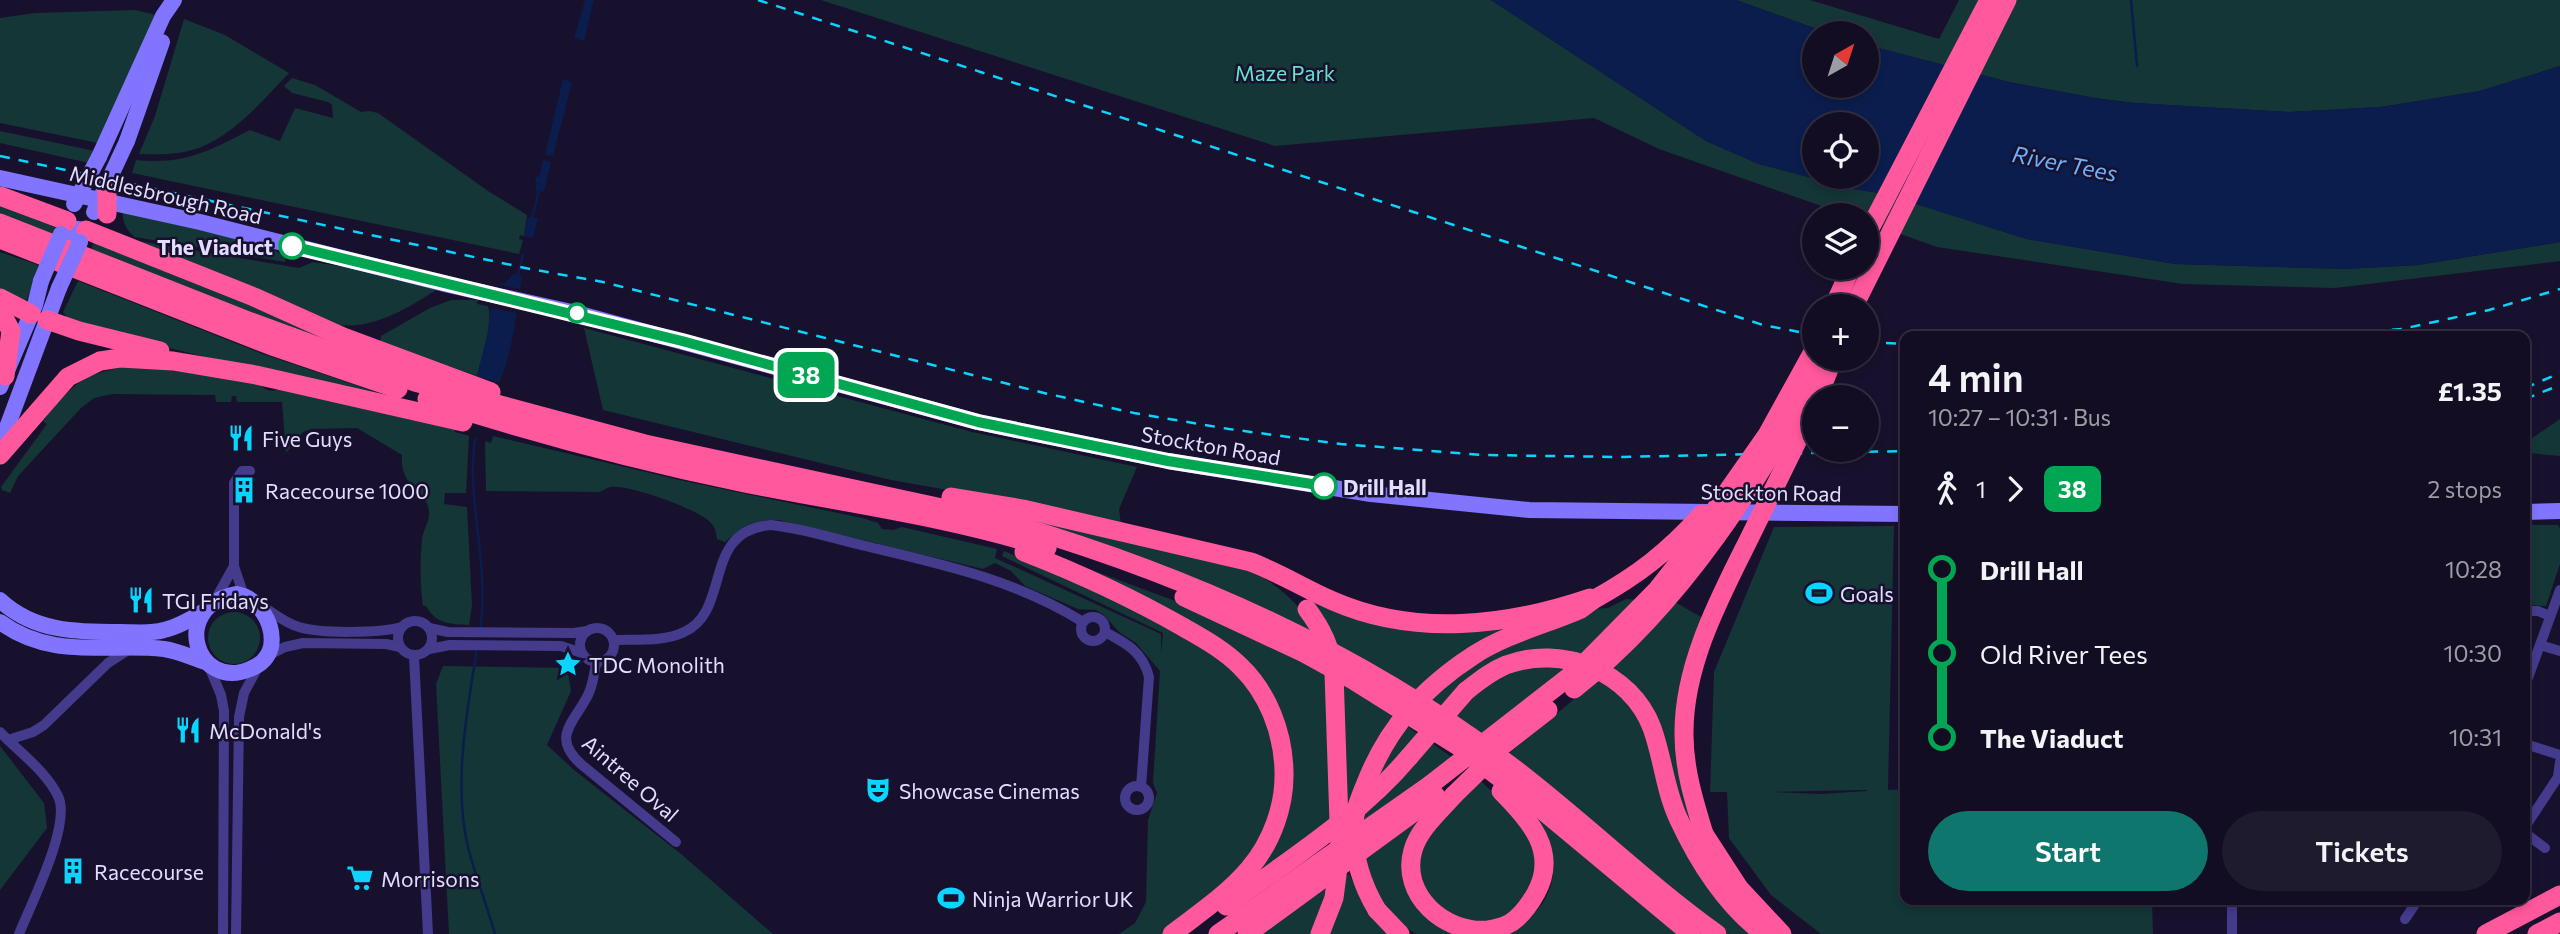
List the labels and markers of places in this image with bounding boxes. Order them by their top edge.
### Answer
marker: The Viaduct [279,233,305,259]
place label: The Viaduct [157,234,273,259]
unlabelled marker [567,303,587,323]
restaurant icon: Five Guys [226,423,256,453]
place label: Five Guys [262,426,352,451]
marker: Drill Hall [1311,473,1337,499]
place label: Drill Hall [1343,474,1427,499]
building icon: Racecourse 1000 [229,475,259,505]
place label: Racecourse 1000 [265,478,429,503]
sports icon: Goals [1804,578,1834,608]
place label: Goals [1840,581,1894,606]
restaurant icon: TGI Fridays [126,585,156,615]
place label: TGI Fridays [162,588,269,613]
place icon: TDC Monolith [553,649,583,679]
place label: TDC Monolith [589,652,725,677]
restaurant icon: McDonald's [173,715,203,745]
place label: McDonald's [209,718,322,743]
theatre icon: Showcase Cinemas [863,775,893,805]
place label: Showcase Cinemas [899,778,1080,803]
building icon: Racecourse [58,856,88,886]
place label: Racecourse [94,859,204,884]
supermarket icon: Morrisons [345,863,375,893]
place label: Morrisons [381,866,479,891]
sports icon: Ninja Warrior UK [936,883,966,913]
place label: Ninja Warrior UK [972,886,1133,911]

